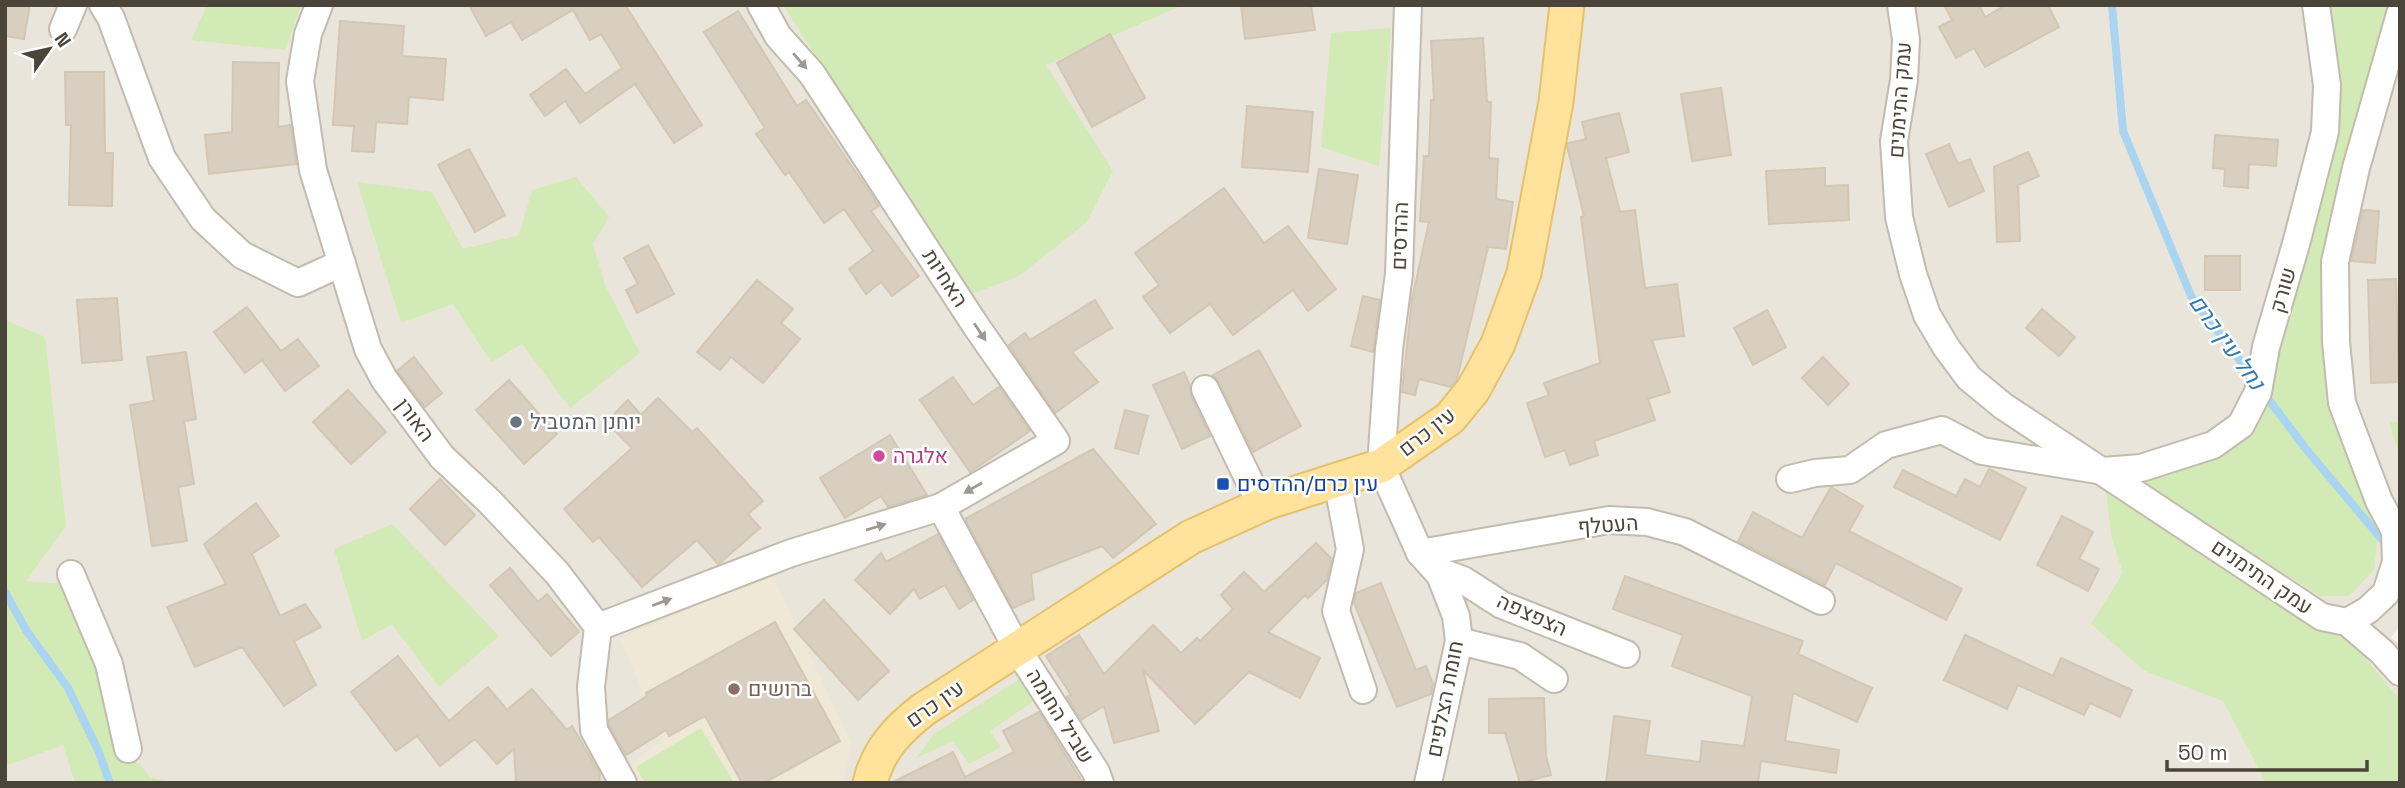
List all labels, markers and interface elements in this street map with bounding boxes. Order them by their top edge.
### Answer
north arrow [14,14,84,84]
text: N [49,28,77,52]
street label: עמק התימנים [1882,41,1917,159]
one-way arrow [792,52,808,69]
street label: ההדסים [1385,201,1414,271]
street label: האחיות [917,243,974,312]
street label: שורק [2263,264,2302,316]
water label: נחל עין כרם [2182,288,2273,397]
one-way arrow [973,323,987,341]
street label: האורן [390,392,441,447]
street label: עין כרם [1393,401,1461,462]
place label: יוחנן המטביל [530,408,641,435]
marker: יוחנן המטביל [508,414,524,430]
place label: אלגרה [893,442,948,469]
marker: אלגרה [871,448,887,464]
place label: עין כרם/ההדסים [1237,470,1378,497]
marker: עין כרם/ההדסים [1215,476,1231,492]
one-way arrow [964,482,983,494]
street label: העטלף [1577,509,1639,540]
one-way arrow [866,521,887,531]
street label: עמק התימנים [2207,533,2318,620]
street label: הצפצפה [1493,587,1571,642]
one-way arrow [651,597,672,608]
street label: חומת הצלפים [1420,638,1469,760]
street label: שביל החומה [1021,663,1100,768]
street label: עין כרם [900,674,969,733]
place label: ברושים [748,675,812,702]
marker: ברושים [726,681,742,697]
scale bar [2167,728,2366,772]
text: 50 m [2178,739,2228,766]

